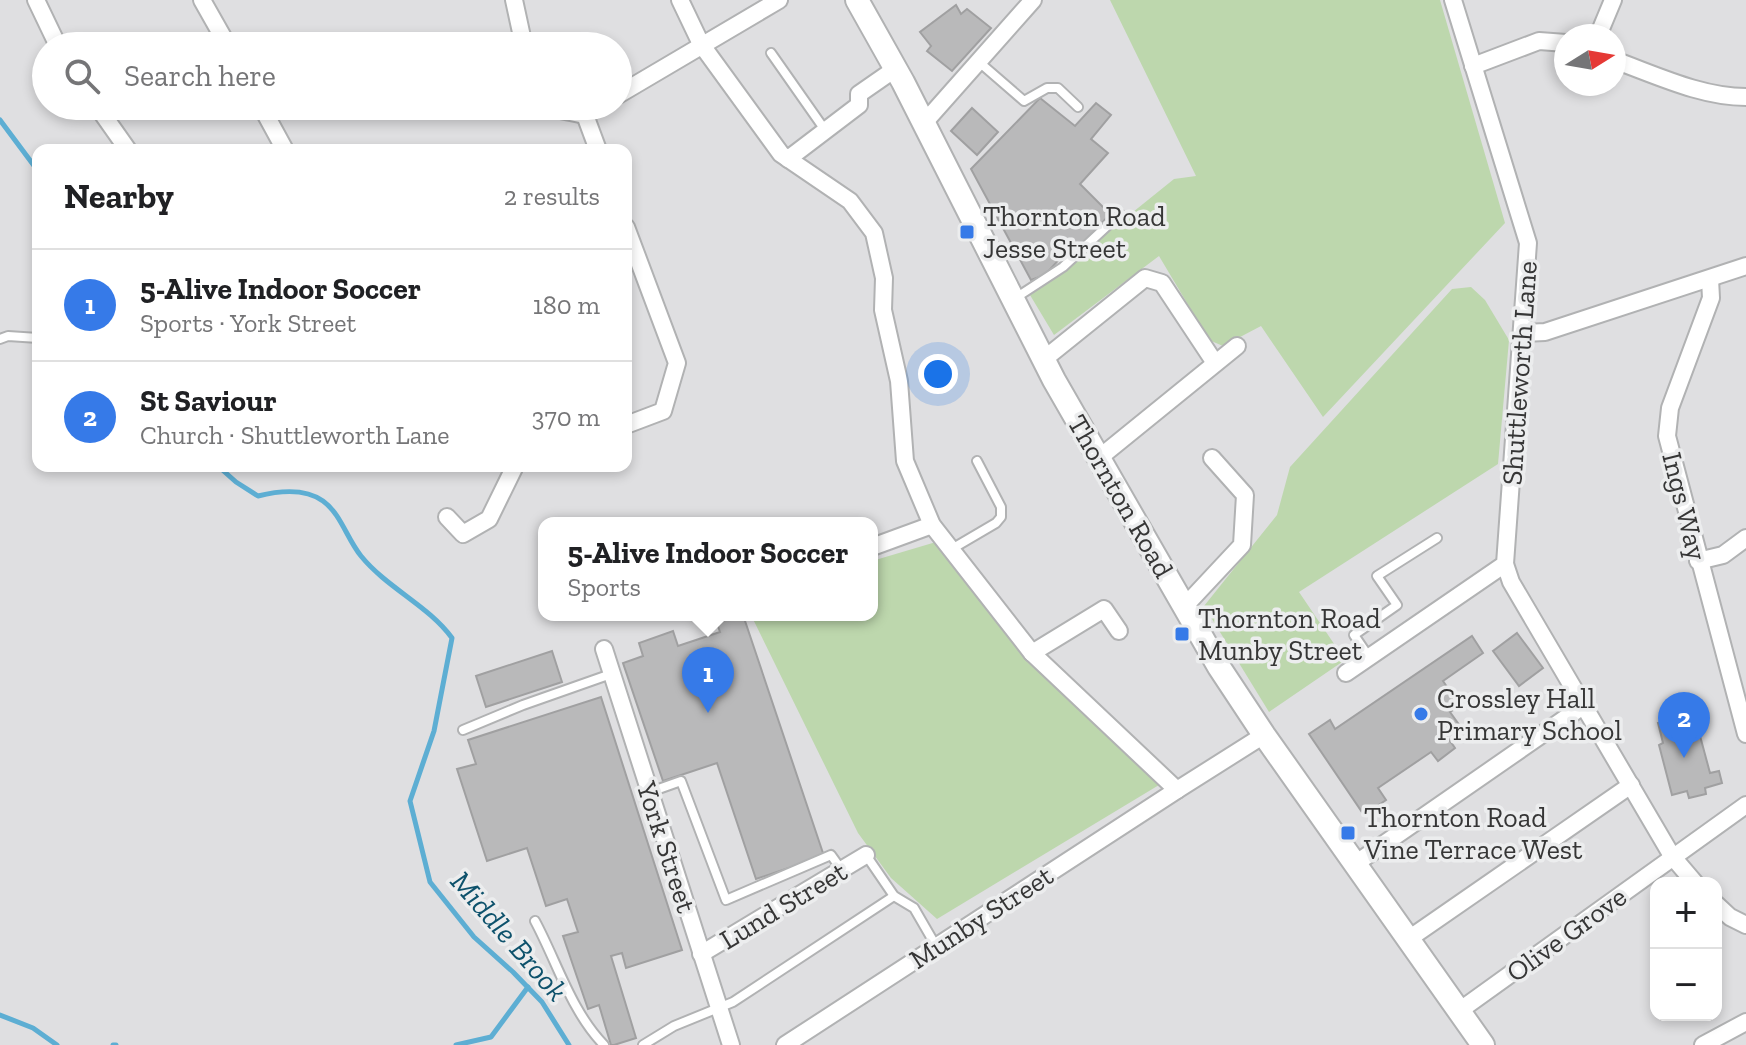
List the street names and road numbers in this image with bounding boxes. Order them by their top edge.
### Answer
street label: Shuttleworth Lane [1495,260,1544,486]
street label: Thornton Road [1061,409,1180,584]
street label: Ings Way [1655,449,1714,564]
street label: York Street [630,777,703,917]
street label: Lund Street [714,854,853,956]
street label: Munby Street [903,859,1060,976]
street label: Olive Grove [1500,880,1633,989]

